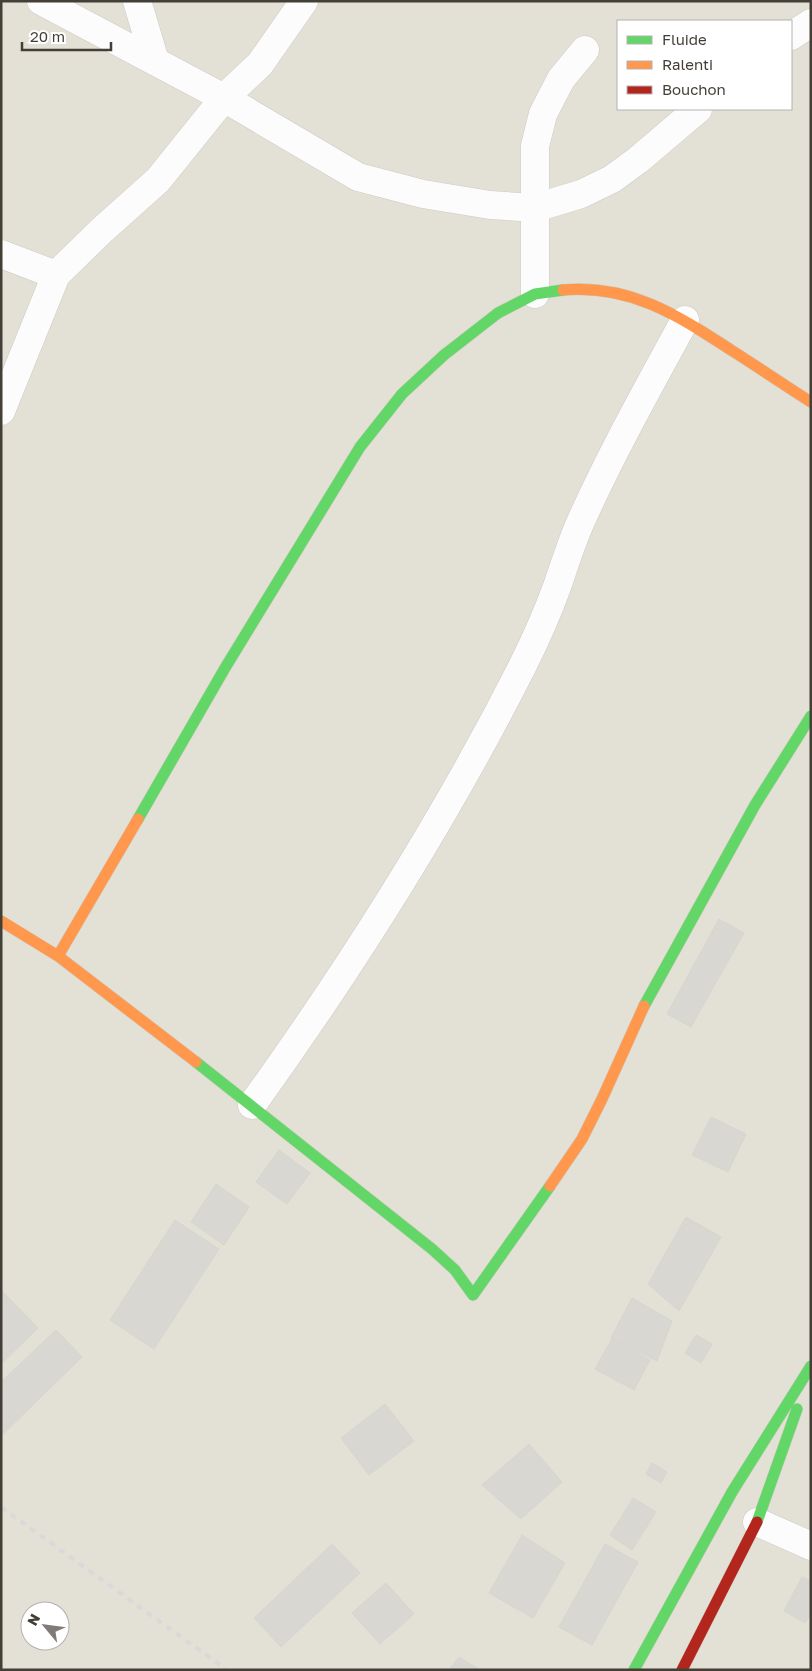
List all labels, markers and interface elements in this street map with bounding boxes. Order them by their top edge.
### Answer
scale bar [22,20,111,52]
legend [617,20,792,110]
text: 20 m [30,27,65,45]
text: Fluide [662,30,707,48]
text: Ralenti [662,55,713,73]
text: Bouchon [662,80,726,98]
north arrow [20,1601,70,1651]
text: N [23,1611,43,1628]

